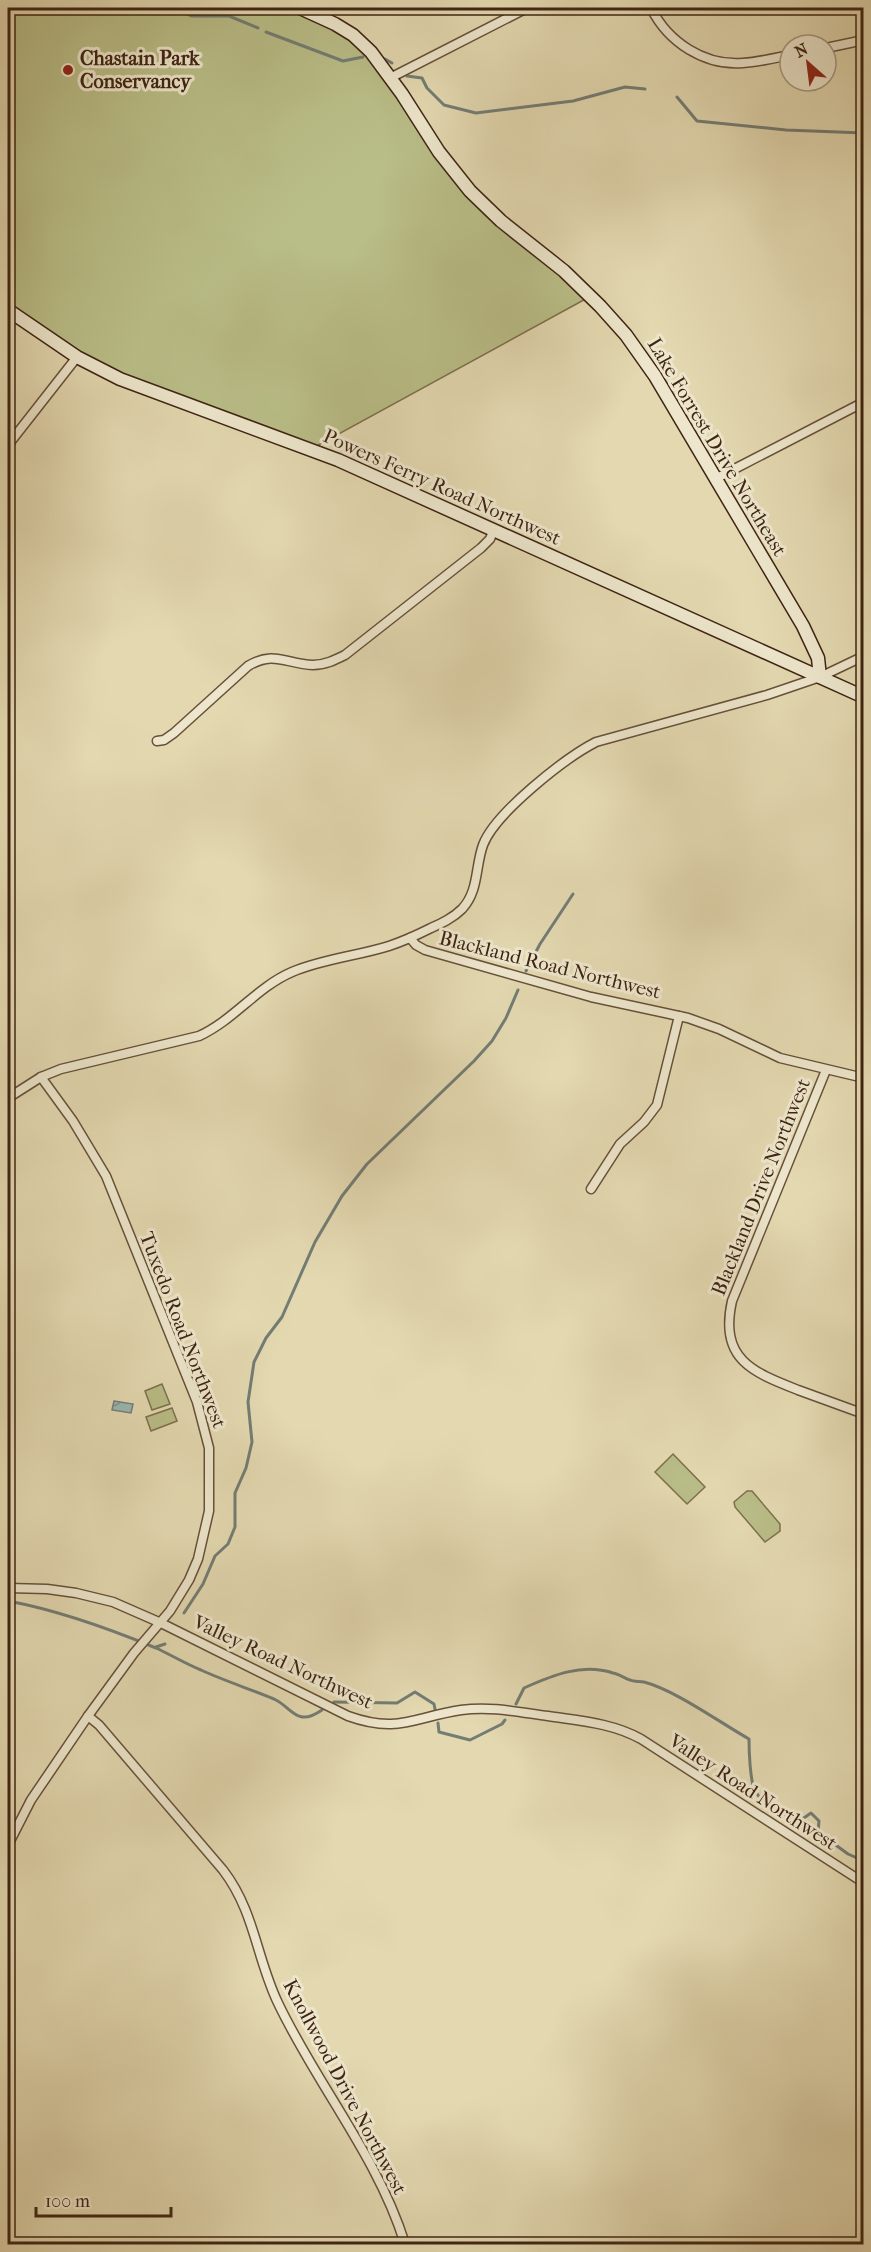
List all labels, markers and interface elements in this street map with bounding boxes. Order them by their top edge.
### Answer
north arrow [778,33,838,93]
text: N [791,39,812,61]
place label: Chastain Park Conservancy [80,47,200,93]
marker: Chastain Park Conservancy [61,63,75,77]
street label: Lake Forrest Drive Northeast [643,334,791,560]
street label: Powers Ferry Road Northwest [320,424,564,550]
street label: Blackland Road Northwest [437,926,663,1004]
street label: Blackland Drive Northwest [707,1075,815,1299]
street label: Tuxedo Road Northwest [135,1228,231,1432]
street label: Valley Road Northwest [189,1610,376,1714]
street label: Valley Road Northwest [664,1729,841,1855]
street label: Knollwood Drive Northwest [278,1976,412,2198]
scale bar [36,2180,171,2218]
text: 100 m [45,2191,90,2212]

